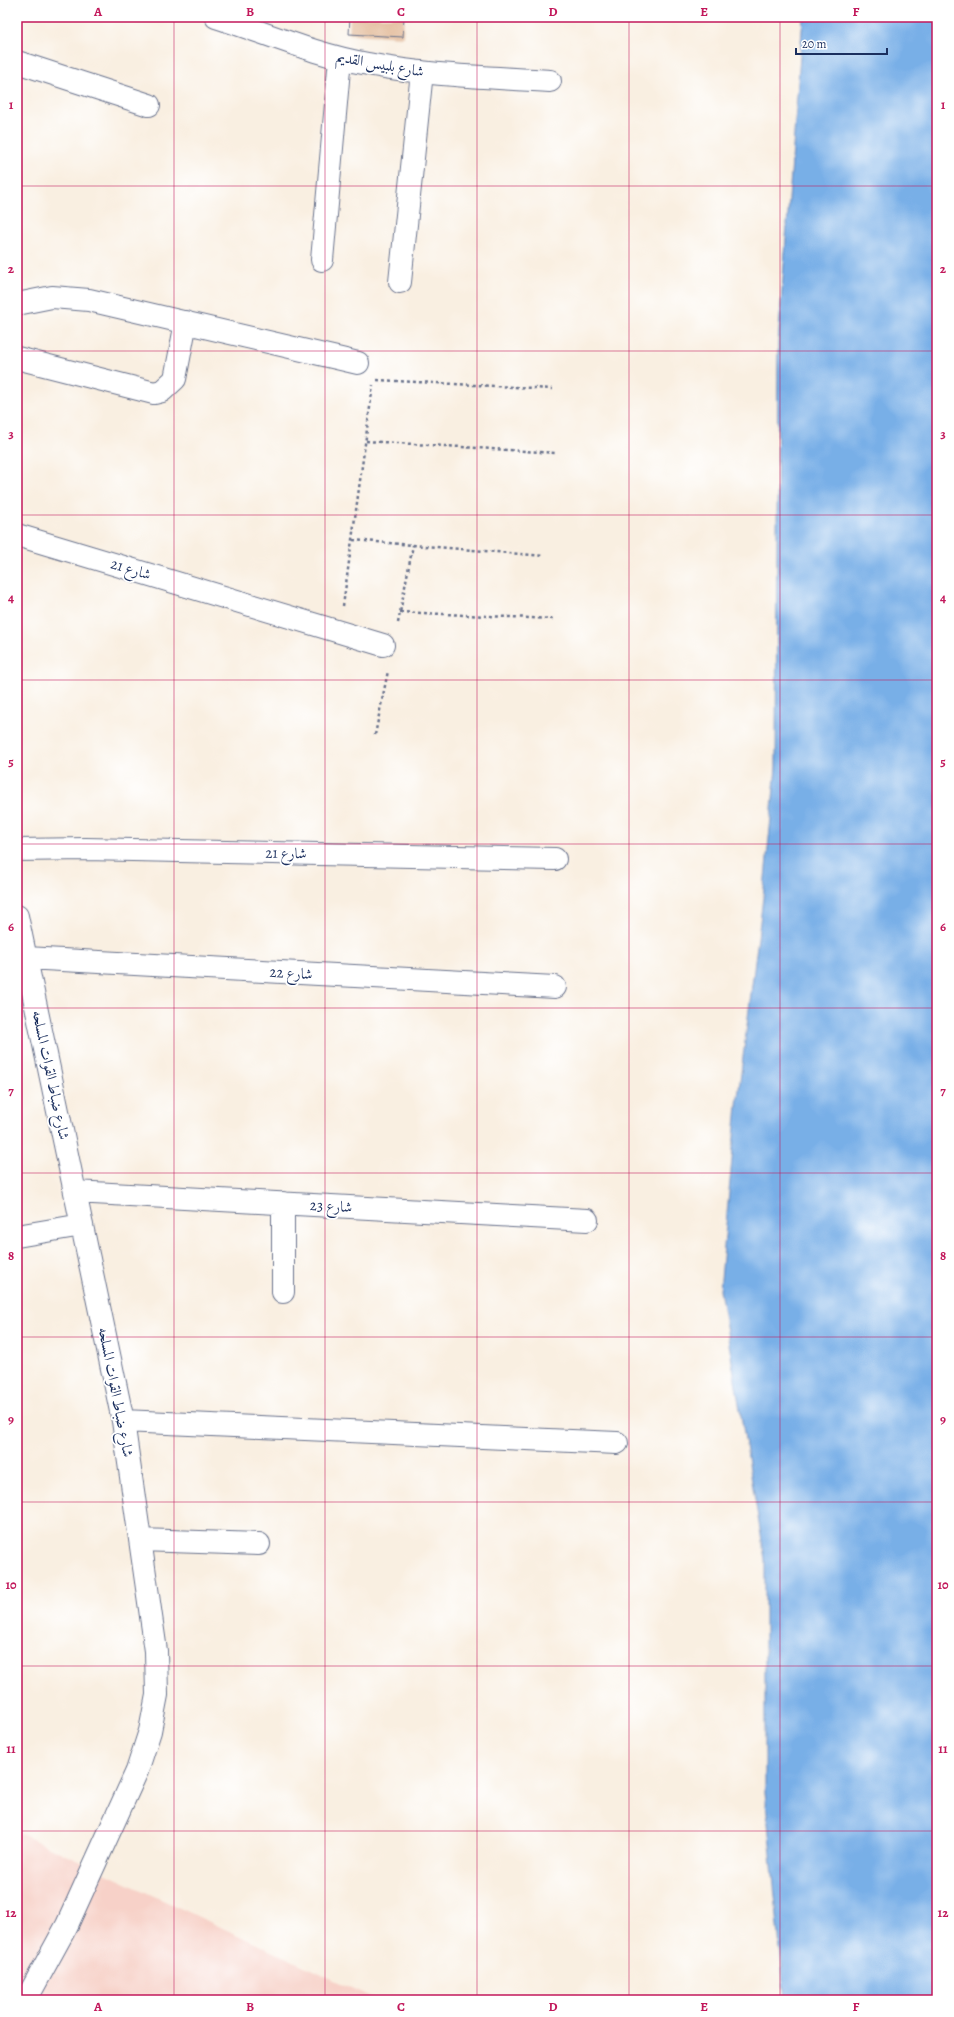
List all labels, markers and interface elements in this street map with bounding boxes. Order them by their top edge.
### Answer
text: A [93,3,103,20]
text: B [246,3,254,20]
text: C [397,3,405,20]
text: D [548,3,558,20]
text: E [700,3,708,20]
text: F [853,3,860,20]
scale bar [796,30,887,56]
text: 20 m [802,36,826,52]
street label: شارع بلبيس القديم [334,46,425,85]
text: 1 [9,96,14,113]
text: 1 [941,96,946,113]
text: 2 [8,260,15,277]
text: 2 [940,260,947,277]
text: 3 [8,425,14,442]
text: 3 [940,425,946,442]
street label: شارع 21 [107,553,154,587]
text: 4 [8,589,14,606]
text: 4 [940,589,946,606]
text: 5 [8,753,14,770]
text: 5 [940,753,946,770]
street label: شارع 21 [265,843,307,866]
text: 6 [8,918,14,935]
text: 6 [940,918,946,935]
street label: شارع 22 [269,962,313,987]
street label: شارع ضباط القوات المسلحه [25,1008,75,1142]
text: 7 [8,1082,14,1099]
text: 7 [940,1082,946,1099]
street label: شارع 23 [309,1195,353,1220]
text: 8 [8,1247,14,1264]
text: 8 [940,1247,946,1264]
street label: شارع ضباط القوات المسلحه [91,1325,138,1459]
text: 9 [8,1411,14,1428]
text: 9 [940,1411,946,1428]
text: 10 [5,1576,17,1593]
text: 10 [937,1576,949,1593]
text: 11 [6,1740,16,1757]
text: 11 [938,1740,948,1757]
text: 12 [6,1904,17,1921]
text: 12 [938,1904,949,1921]
text: A [93,1998,103,2015]
text: B [246,1998,254,2015]
text: C [397,1998,405,2015]
text: D [548,1998,558,2015]
text: E [700,1998,708,2015]
text: F [853,1998,860,2015]

